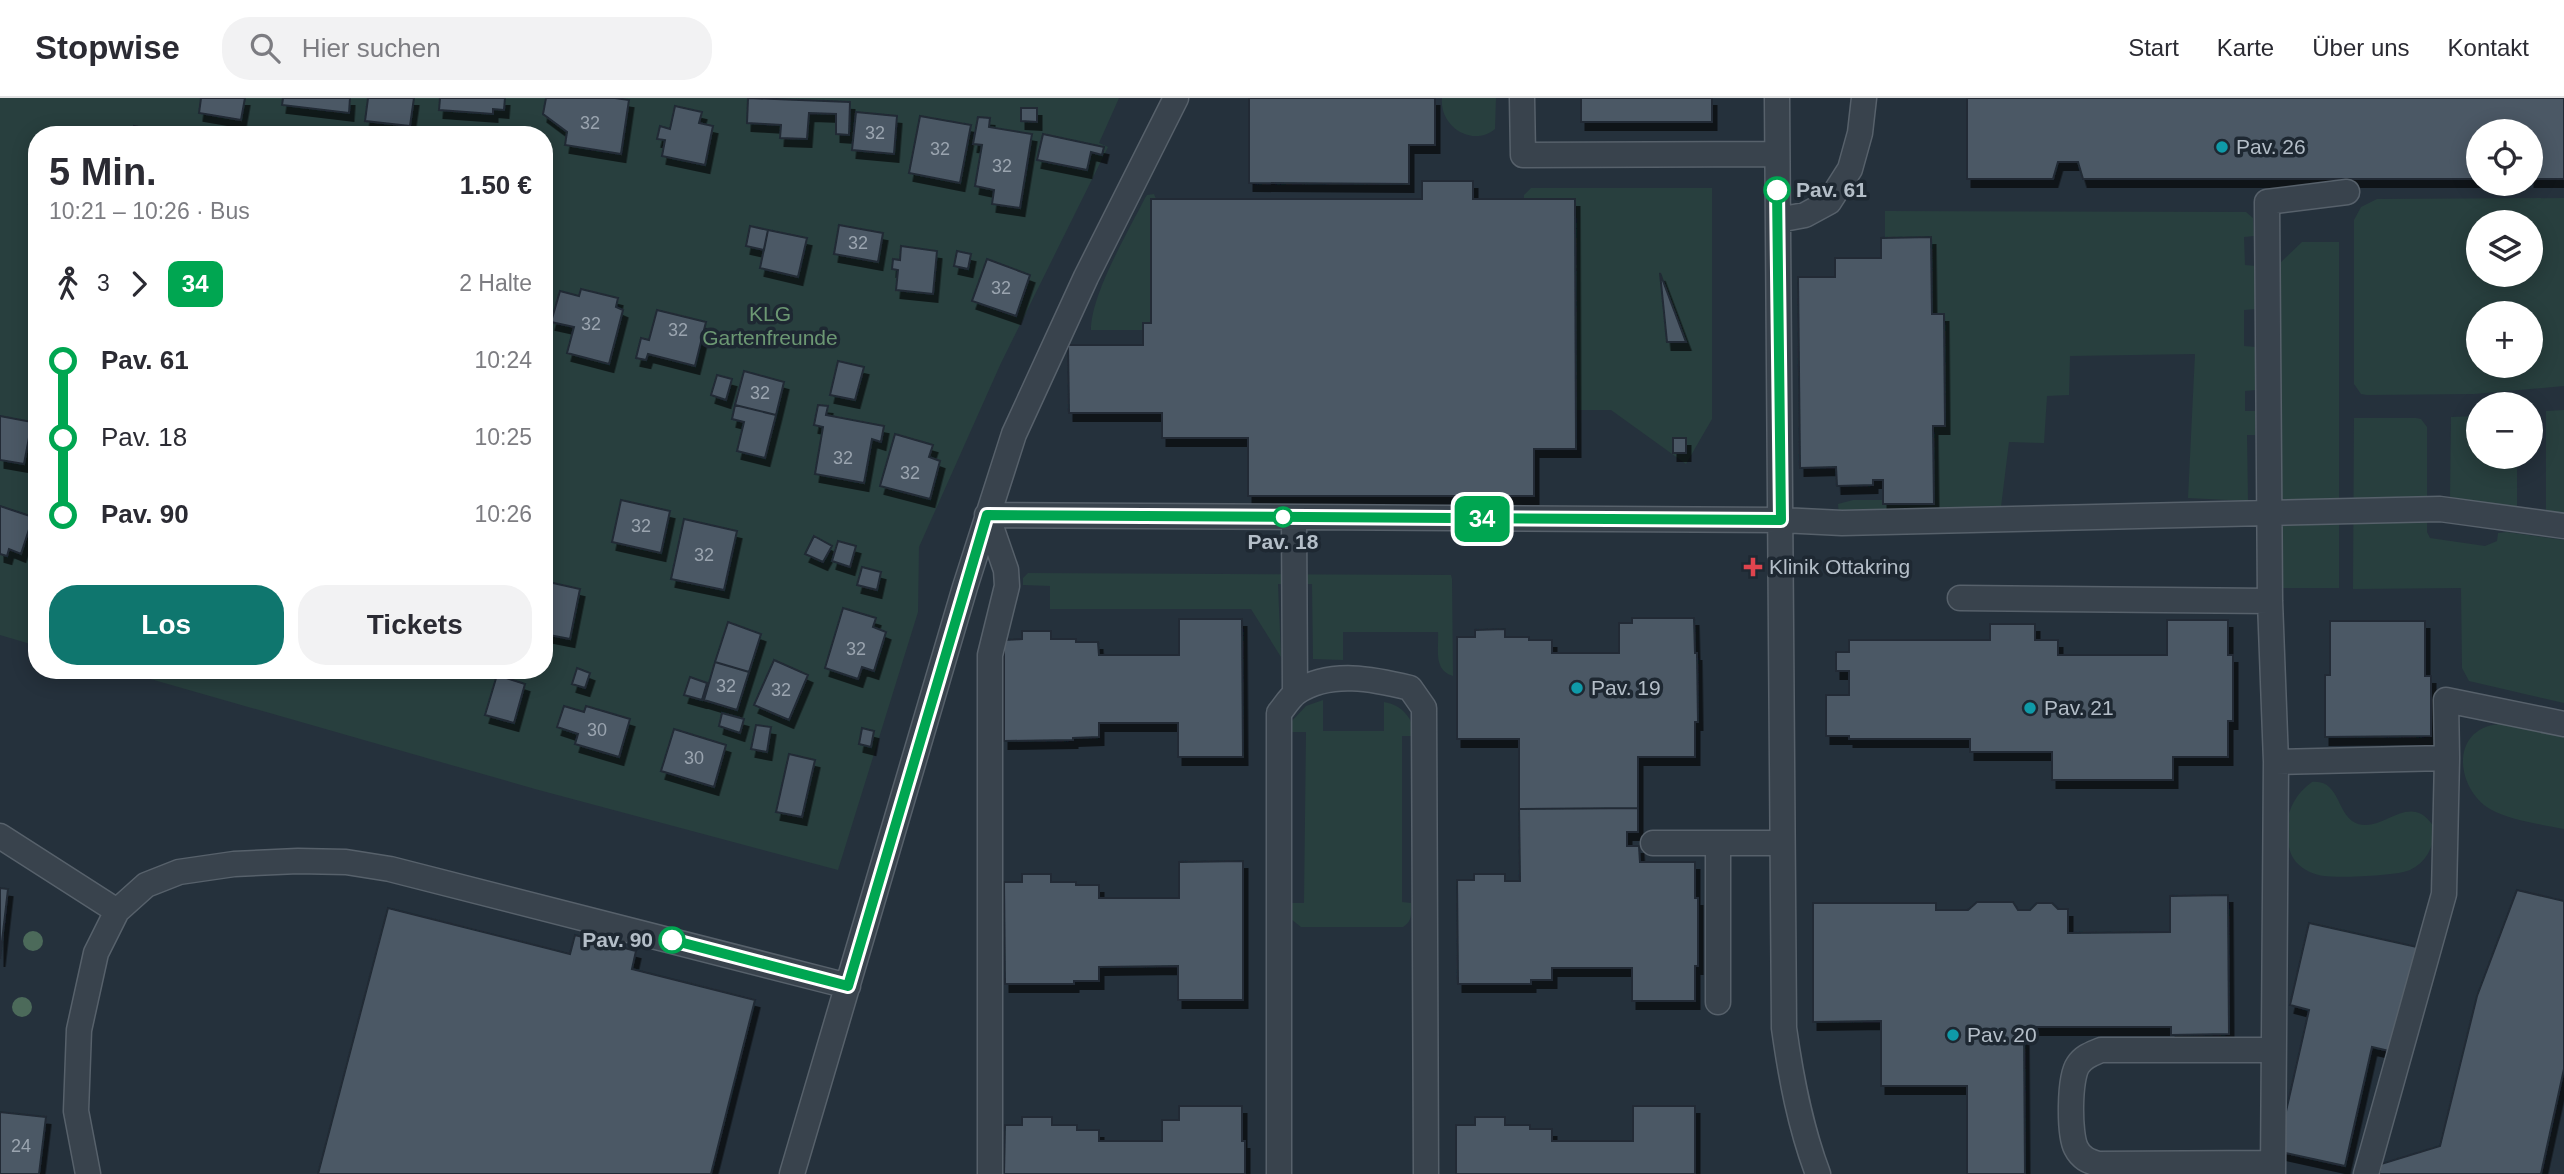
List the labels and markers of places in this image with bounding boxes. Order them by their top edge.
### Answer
place label: Pav. 26 [2236,135,2306,158]
marker: Pav. 26 [2214,139,2230,155]
marker: Pav. 61 [1764,177,1790,203]
place label: Pav. 61 [1796,178,1867,201]
marker: Pav. 18 [1273,507,1293,527]
place label: Pav. 18 [1248,530,1319,553]
place label: Klinik Ottakring [1769,555,1910,578]
marker: Klinik Ottakring [1743,557,1763,577]
place label: Pav. 19 [1591,676,1661,699]
marker: Pav. 19 [1569,680,1585,696]
place label: Pav. 21 [2044,696,2114,719]
marker: Pav. 21 [2022,700,2038,716]
marker: Pav. 90 [659,927,685,953]
place label: Pav. 90 [582,928,653,951]
place label: Pav. 20 [1967,1023,2037,1046]
marker: Pav. 20 [1945,1027,1961,1043]

